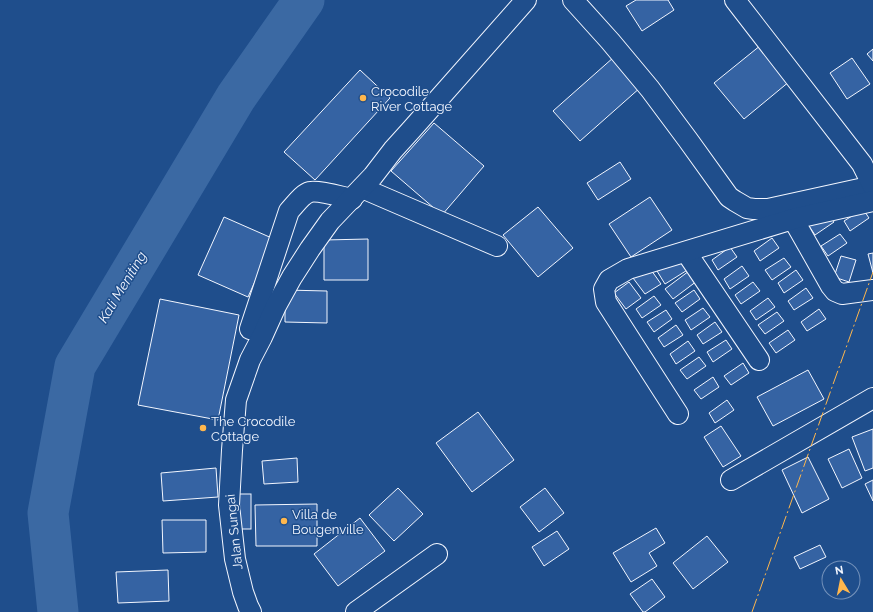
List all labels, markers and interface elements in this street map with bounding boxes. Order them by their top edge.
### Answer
place label: Crocodile River Cottage [371,84,453,114]
marker: Crocodile River Cottage [358,93,368,103]
water label: Kali Meniting [94,248,150,326]
place label: The Crocodile Cottage [211,414,296,444]
marker: The Crocodile Cottage [198,423,208,433]
street label: Jalan Sungai [223,493,245,571]
place label: Villa de Bougenville [292,507,364,537]
marker: Villa de Bougenville [279,516,289,526]
north arrow [821,560,861,600]
text: N [834,564,845,578]

